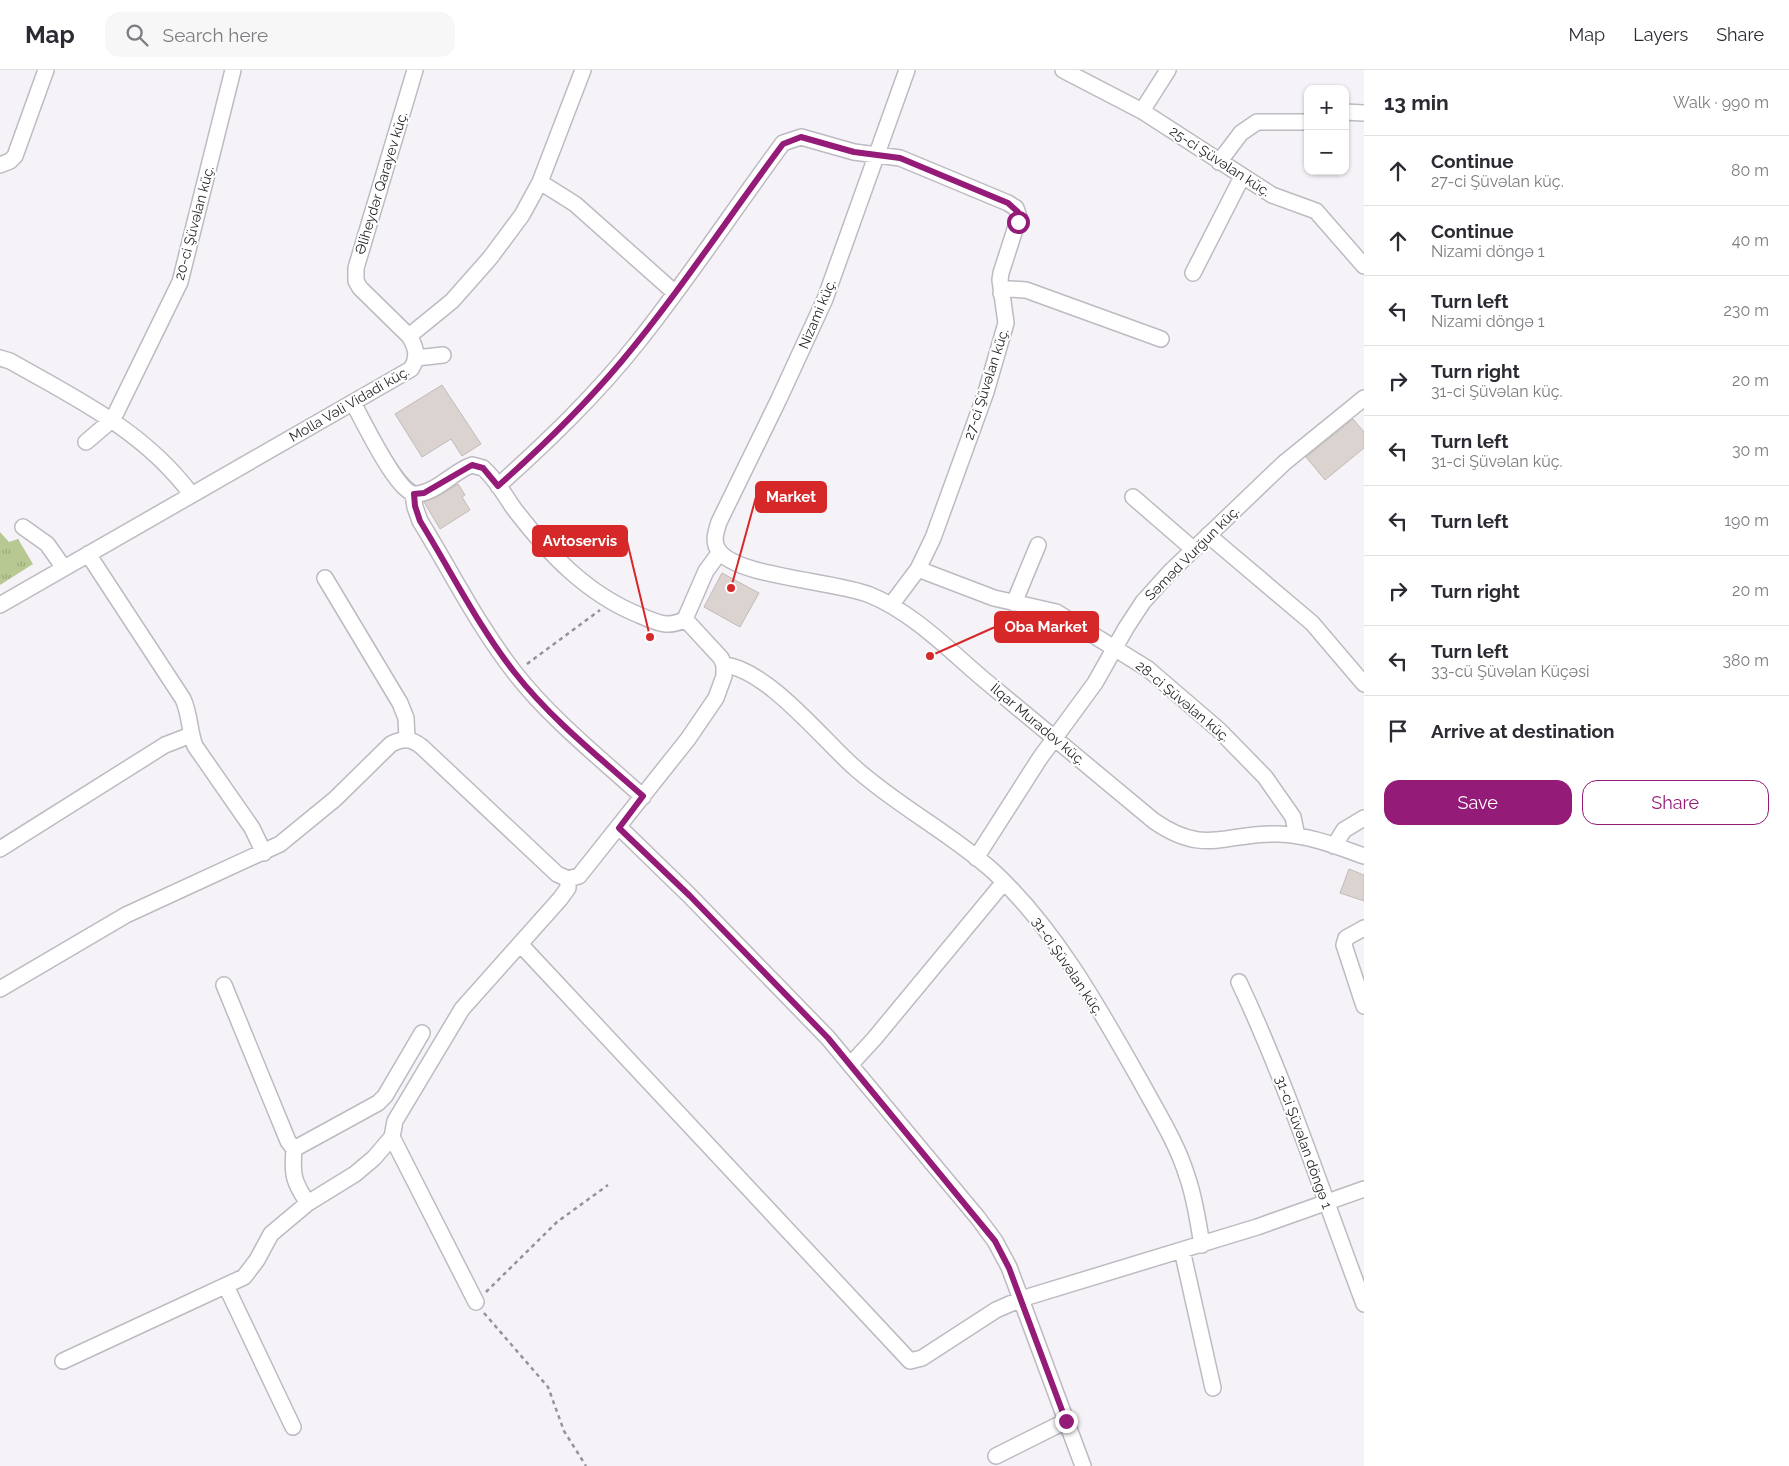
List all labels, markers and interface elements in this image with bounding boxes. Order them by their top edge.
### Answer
search box [105,12,455,57]
text: Map [25,20,75,49]
icon: search [123,21,151,49]
text: Search here [163,24,268,46]
text: Map [1569,24,1605,45]
text: Layers [1633,24,1688,45]
text: Share [1716,24,1764,45]
map controls [1304,85,1349,175]
button: + [1304,85,1349,130]
text: 13 min [1384,90,1449,115]
text: Walk · 990 m [1673,93,1769,112]
street label: Əliheydər Qarayev küç. [352,110,410,256]
street label: 25-ci Şüvəlan küç. [1167,123,1273,199]
button: − [1304,130,1349,175]
text: Continue [1431,150,1514,172]
icon: ahead [1384,157,1412,185]
text: 80 m [1731,161,1769,180]
street label: 20-ci Şüvəlan küç. [171,164,217,282]
text: 27-ci Şüvəlan küç. [1431,172,1564,191]
route start [1007,211,1030,234]
text: Continue [1431,220,1514,242]
icon: ahead [1384,227,1412,255]
text: 40 m [1732,231,1769,250]
text: Nizami döngə 1 [1431,242,1545,261]
street label: Nizami küç. [795,277,839,351]
text: Turn left [1431,290,1508,312]
icon: left [1384,297,1412,325]
text: 230 m [1724,301,1769,320]
text: Nizami döngə 1 [1431,312,1545,331]
street label: 27-ci Şüvəlan küç. [960,326,1012,442]
text: Turn right [1431,360,1520,382]
street label: Molla Vəli Vidadi küç. [286,363,412,445]
icon: right [1384,367,1412,395]
text: 20 m [1732,371,1769,390]
text: 31-ci Şüvəlan küç. [1431,382,1562,401]
text: Turn left [1431,430,1508,452]
icon: left [1384,437,1412,465]
text: 30 m [1732,441,1769,460]
text: 31-ci Şüvəlan küç. [1431,452,1562,471]
callout: Market [756,482,826,512]
text: Market [766,488,816,506]
street label: Səməd Vurğun küç. [1142,503,1242,603]
icon: left [1384,507,1412,535]
text: Turn left [1431,510,1508,532]
text: 190 m [1724,511,1769,530]
callout: Avtoservis [533,526,627,556]
text: Avtoservis [543,532,617,550]
icon: right [1384,577,1412,605]
text: Turn right [1431,580,1520,602]
text: 20 m [1732,581,1769,600]
callout: Oba Market [995,612,1098,642]
text: Oba Market [1005,618,1088,636]
text: Turn left [1431,640,1508,662]
icon: left [1384,647,1412,675]
text: 380 m [1722,651,1769,670]
street label: 28-ci Şüvəlan küç. [1133,657,1233,745]
text: 33-cü Şüvəlan Küçəsi [1431,662,1589,681]
street label: İlqar Muradov küç. [988,678,1090,768]
icon: arrive [1384,717,1412,745]
text: Arrive at destination [1431,720,1615,742]
button: Save [1384,780,1572,825]
button: Share [1582,780,1769,825]
street label: 31-ci Şüvəlan küç. [1029,914,1107,1018]
street label: 31-ci Şüvəlan döngə 1 [1272,1073,1336,1211]
route end [1055,1410,1078,1433]

